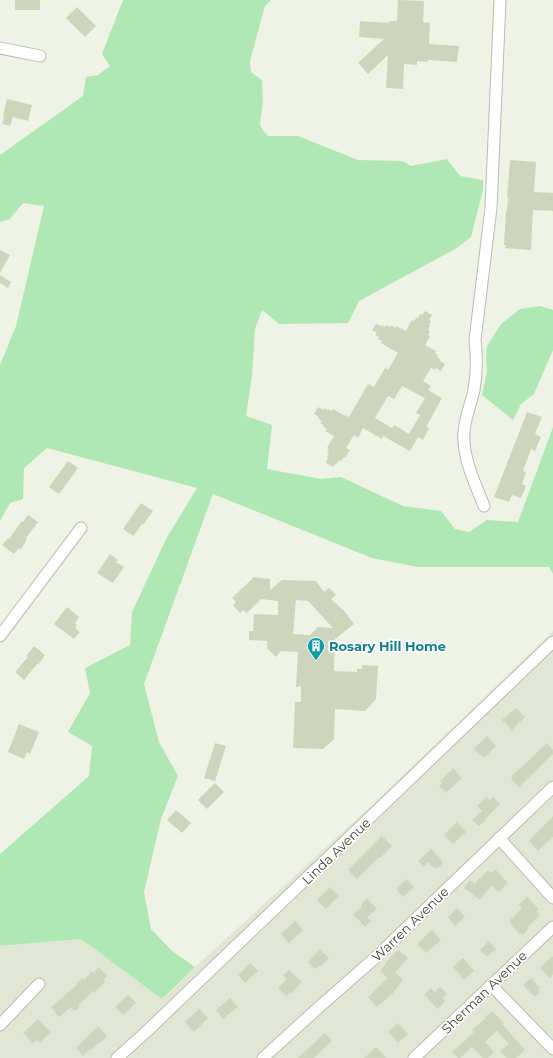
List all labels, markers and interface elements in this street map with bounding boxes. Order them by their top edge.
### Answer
building icon: Rosary Hill Home [306,636,326,661]
place label: Rosary Hill Home [329,638,446,654]
street label: Linda Avenue [298,814,374,888]
street label: Warren Avenue [368,883,452,965]
street label: Sherman Avenue [438,947,530,1037]

